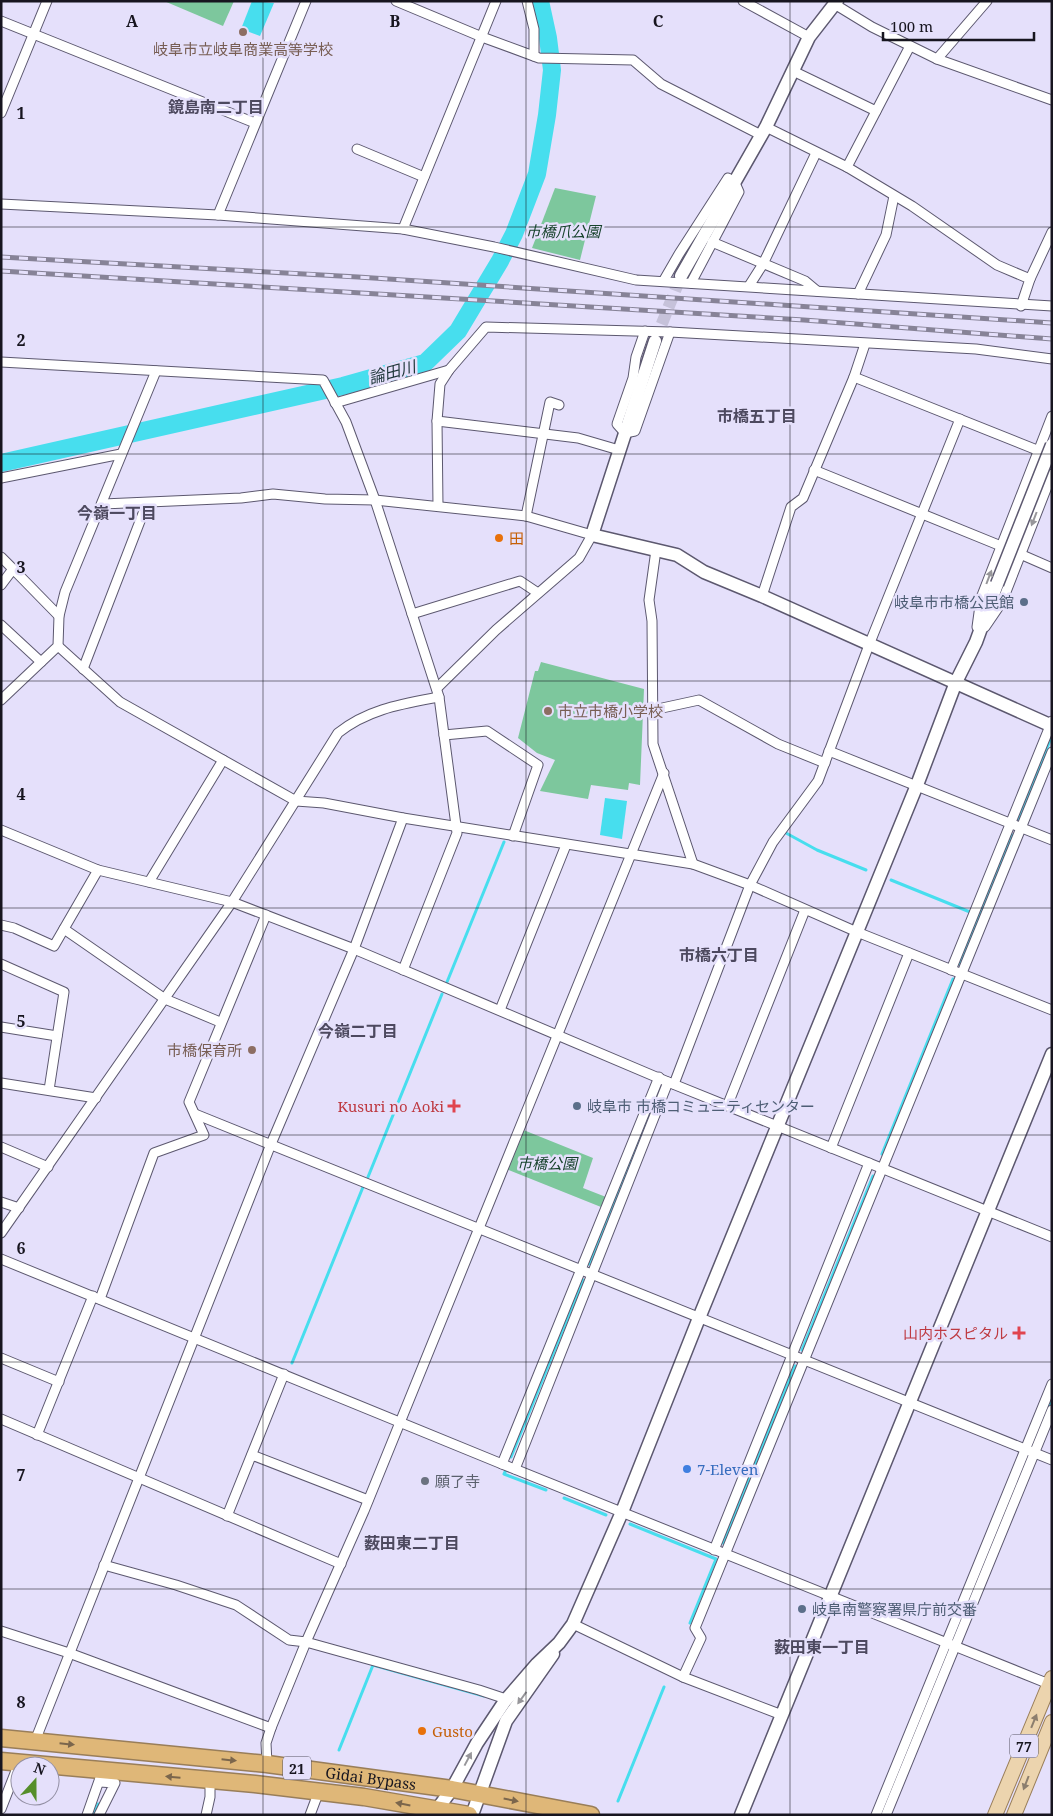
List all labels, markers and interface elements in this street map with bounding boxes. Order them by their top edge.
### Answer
text: A [126,10,139,32]
text: B [390,10,401,32]
text: C [653,10,664,32]
scale bar [883,10,1034,42]
text: 100 m [890,16,933,36]
marker: 岐阜市立岐阜商業高等学校 [237,26,249,38]
place label: 岐阜市立岐阜商業高等学校 [153,39,333,59]
district label: 鏡島南二丁目 [168,96,264,118]
text: 1 [16,102,26,124]
park label: 市橋爪公園 [525,221,602,241]
text: 2 [16,329,26,351]
water label: 論田川 [366,355,420,389]
district label: 市橋五丁目 [717,405,797,427]
district label: 今嶺一丁目 [77,502,157,524]
one-way arrow [1030,512,1038,527]
place label: 田 [509,528,524,548]
marker: 田 [493,532,505,544]
text: 3 [16,556,26,578]
one-way arrow [985,569,993,584]
place label: 岐阜市市橋公民館 [894,592,1014,612]
marker: 岐阜市市橋公民館 [1018,596,1030,608]
place label: 市立市橋小学校 [558,701,663,721]
marker: 市立市橋小学校 [542,705,554,717]
text: 4 [16,783,26,805]
district label: 市橋六丁目 [679,944,759,966]
text: 5 [16,1010,26,1032]
district label: 今嶺二丁目 [318,1020,398,1042]
place label: 市橋保育所 [167,1040,242,1060]
marker: 市橋保育所 [246,1044,258,1056]
place label: Kusuri no Aoki [337,1096,444,1116]
place label: 岐阜市 市橋コミュニティセンター [587,1096,815,1116]
marker: Kusuri no Aoki [448,1100,460,1112]
marker: 岐阜市 市橋コミュニティセンター [571,1100,583,1112]
park label: 市橋公園 [517,1153,579,1173]
text: 6 [16,1237,26,1259]
place label: 山内ホスピタル [903,1323,1008,1343]
marker: 山内ホスピタル [1012,1326,1026,1340]
place label: 7-Eleven [697,1459,759,1479]
marker: 7-Eleven [681,1463,693,1475]
text: 7 [16,1464,26,1486]
place label: 願了寺 [435,1471,480,1491]
marker: 願了寺 [419,1475,431,1487]
district label: 薮田東二丁目 [364,1532,460,1554]
place label: 岐阜南警察署県庁前交番 [812,1599,977,1619]
marker: 岐阜南警察署県庁前交番 [796,1603,808,1615]
district label: 薮田東一丁目 [774,1636,870,1658]
text: 8 [16,1691,26,1713]
one-way arrow [517,1691,527,1705]
one-way arrow [1030,1713,1038,1728]
place label: Gusto [432,1721,473,1741]
marker: Gusto [416,1725,428,1737]
road number: 77 [1010,1734,1038,1758]
one-way arrow [59,1740,75,1748]
one-way arrow [464,1752,472,1767]
north arrow [10,1756,60,1806]
one-way arrow [221,1756,237,1764]
road number: 21 [283,1756,311,1780]
text: N [31,1758,48,1779]
street label: Gidai Bypass [324,1762,418,1794]
one-way arrow [164,1773,180,1781]
one-way arrow [1022,1776,1030,1790]
one-way arrow [503,1796,519,1804]
one-way arrow [396,1800,411,1808]

